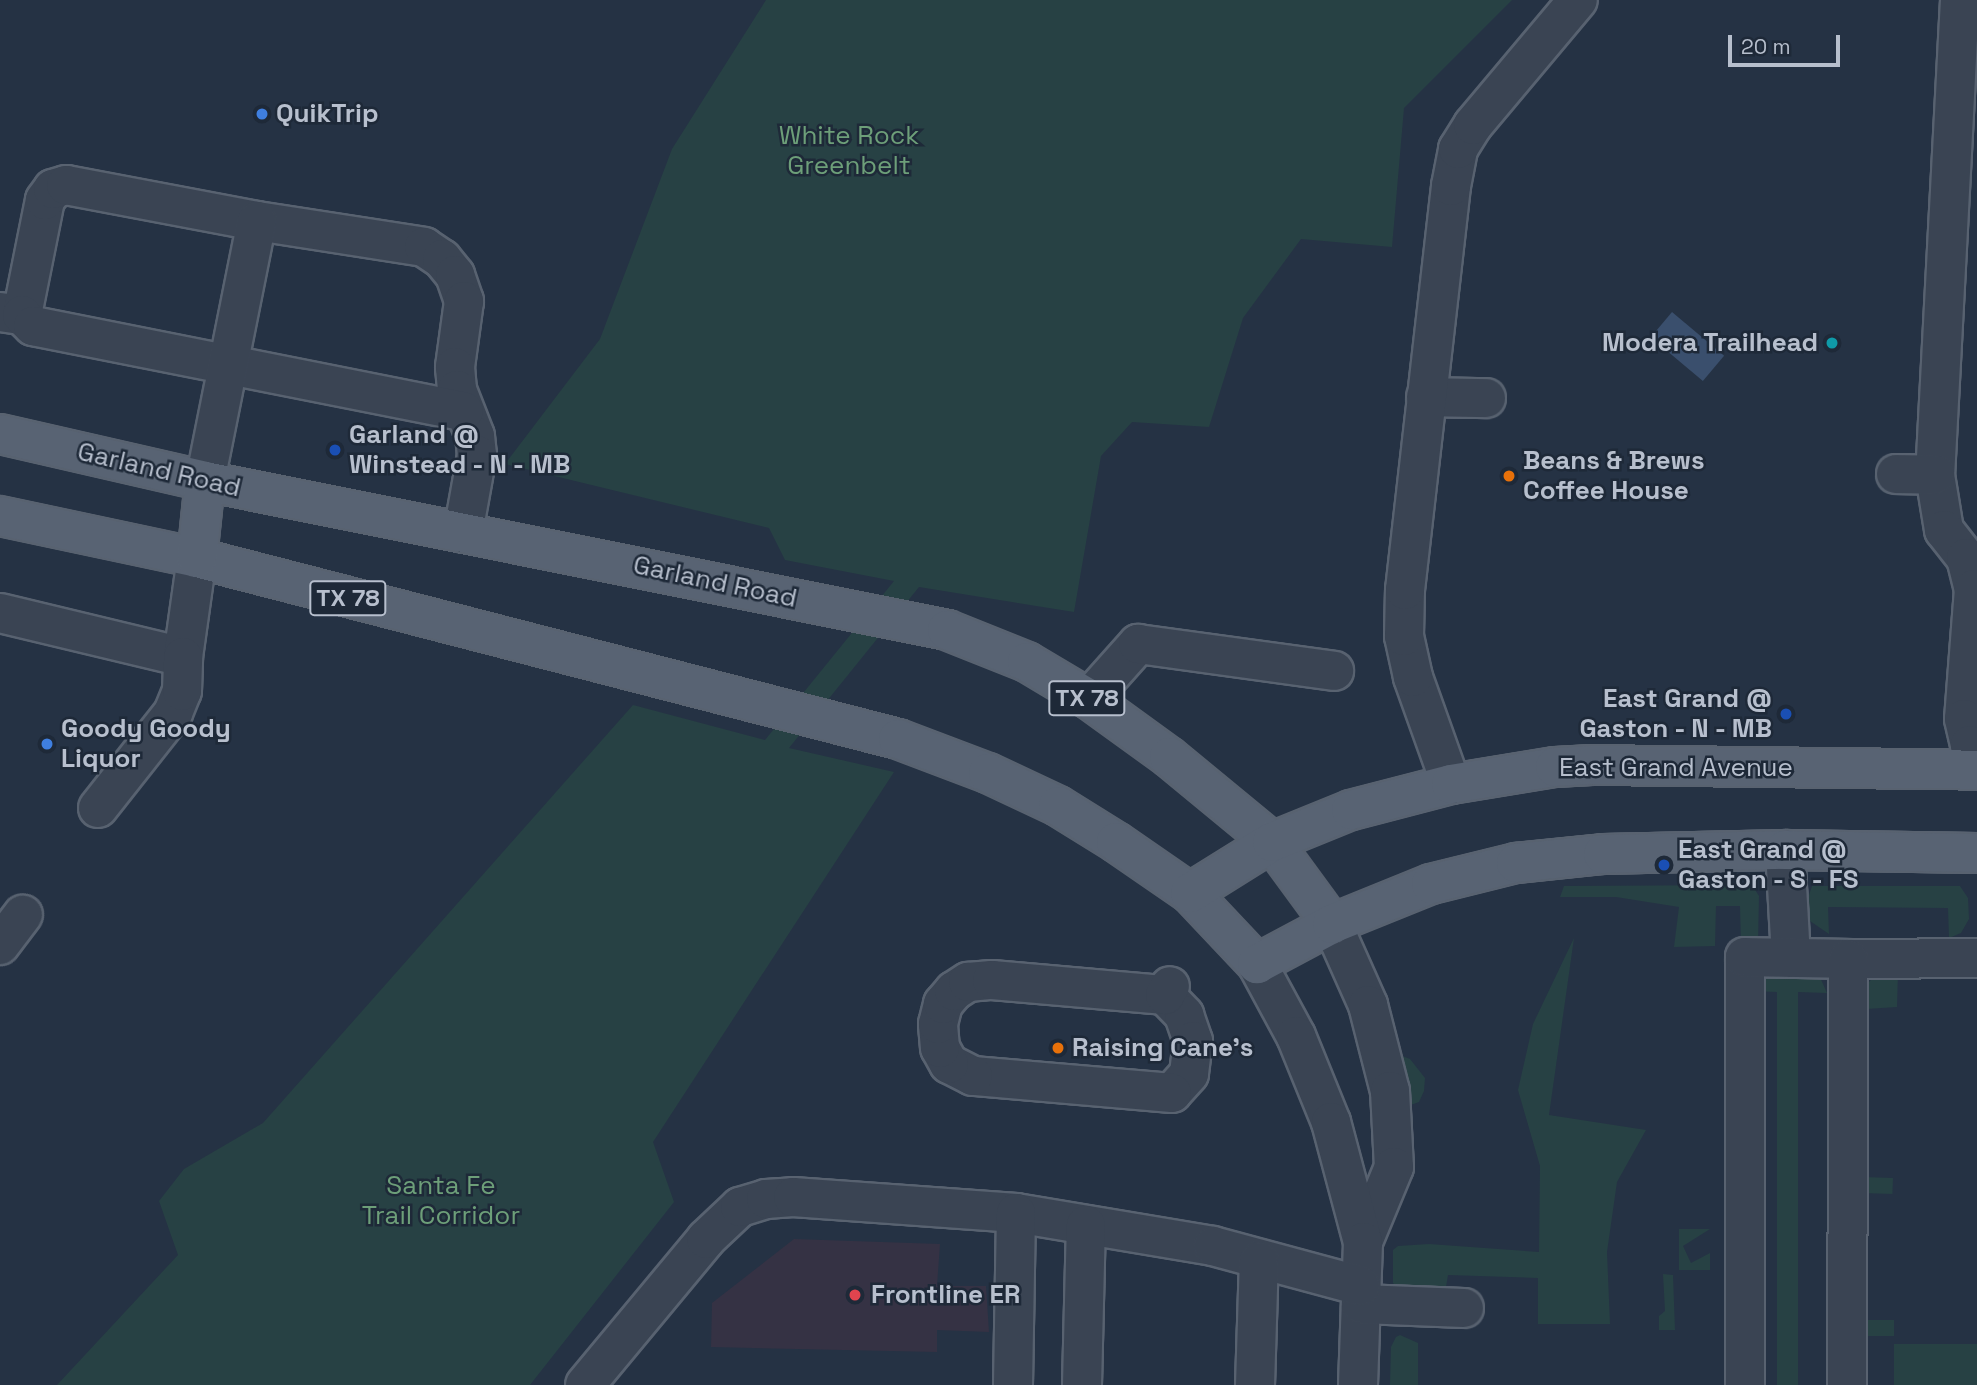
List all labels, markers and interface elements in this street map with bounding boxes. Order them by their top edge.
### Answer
scale bar [1732,21,1844,65]
text: 20 m [1741,33,1791,60]
place label: QuikTrip [276,98,378,130]
marker: QuikTrip [254,106,270,122]
park label: White Rock Greenbelt [779,120,919,182]
place label: Modera Trailhead [1601,327,1818,359]
marker: Modera Trailhead [1824,335,1840,351]
place label: Garland @ Winstead - N - MB [349,419,573,480]
street label: Garland Road [74,436,244,504]
marker: Garland @ Winstead - N - MB [327,442,343,458]
place label: Beans & Brews Coffee House [1523,445,1705,506]
marker: Beans & Brews Coffee House [1501,468,1517,484]
street label: Garland Road [630,549,800,615]
road number: TX 78 [308,578,388,618]
road number: TX 78 [1047,678,1127,718]
place label: East Grand @ Gaston - N - MB [1577,683,1772,744]
marker: East Grand @ Gaston - N - MB [1778,706,1794,722]
place label: Goody Goody Liquor [61,713,231,774]
marker: Goody Goody Liquor [39,736,55,752]
street label: East Grand Avenue [1559,752,1793,784]
place label: East Grand @ Gaston - S - FS [1678,834,1861,896]
marker: East Grand @ Gaston - S - FS [1656,857,1672,873]
place label: Raising Cane's [1072,1032,1253,1064]
marker: Raising Cane's [1050,1040,1066,1056]
park label: Santa Fe Trail Corridor [362,1170,520,1232]
place label: Frontline ER [871,1279,1020,1311]
marker: Frontline ER [845,1285,865,1305]

